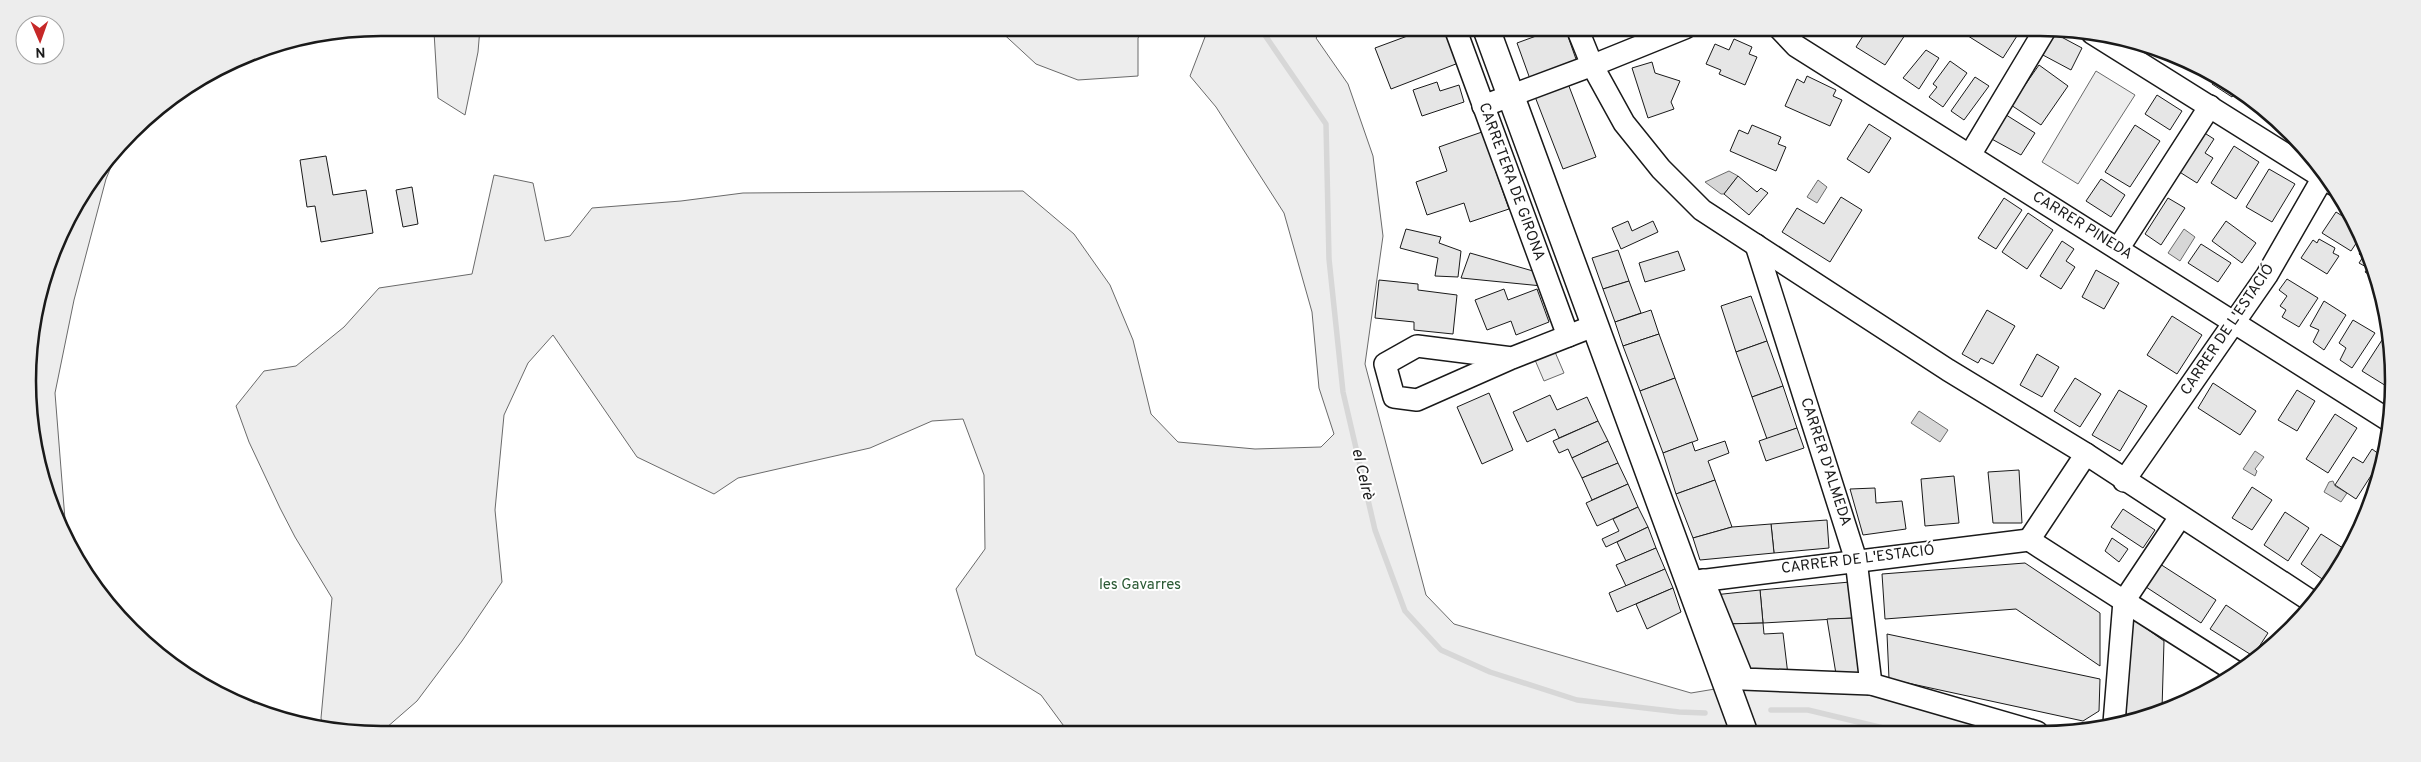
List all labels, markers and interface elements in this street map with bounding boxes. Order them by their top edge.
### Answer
north arrow [15,15,65,65]
text: N [35,43,46,60]
street label: CARRETERA DE GIRONA [1474,100,1548,264]
street label: CARRER PINEDA [2028,188,2136,264]
street label: CARRER DE L'ESTACIÓ [2175,259,2279,399]
street label: CARRER D'ALMEDA [1795,395,1855,529]
water label: el Celrè [1346,446,1378,502]
street label: CARRER DE L'ESTACIÓ [1780,539,1936,579]
park label: les Gavarres [1099,576,1181,595]

